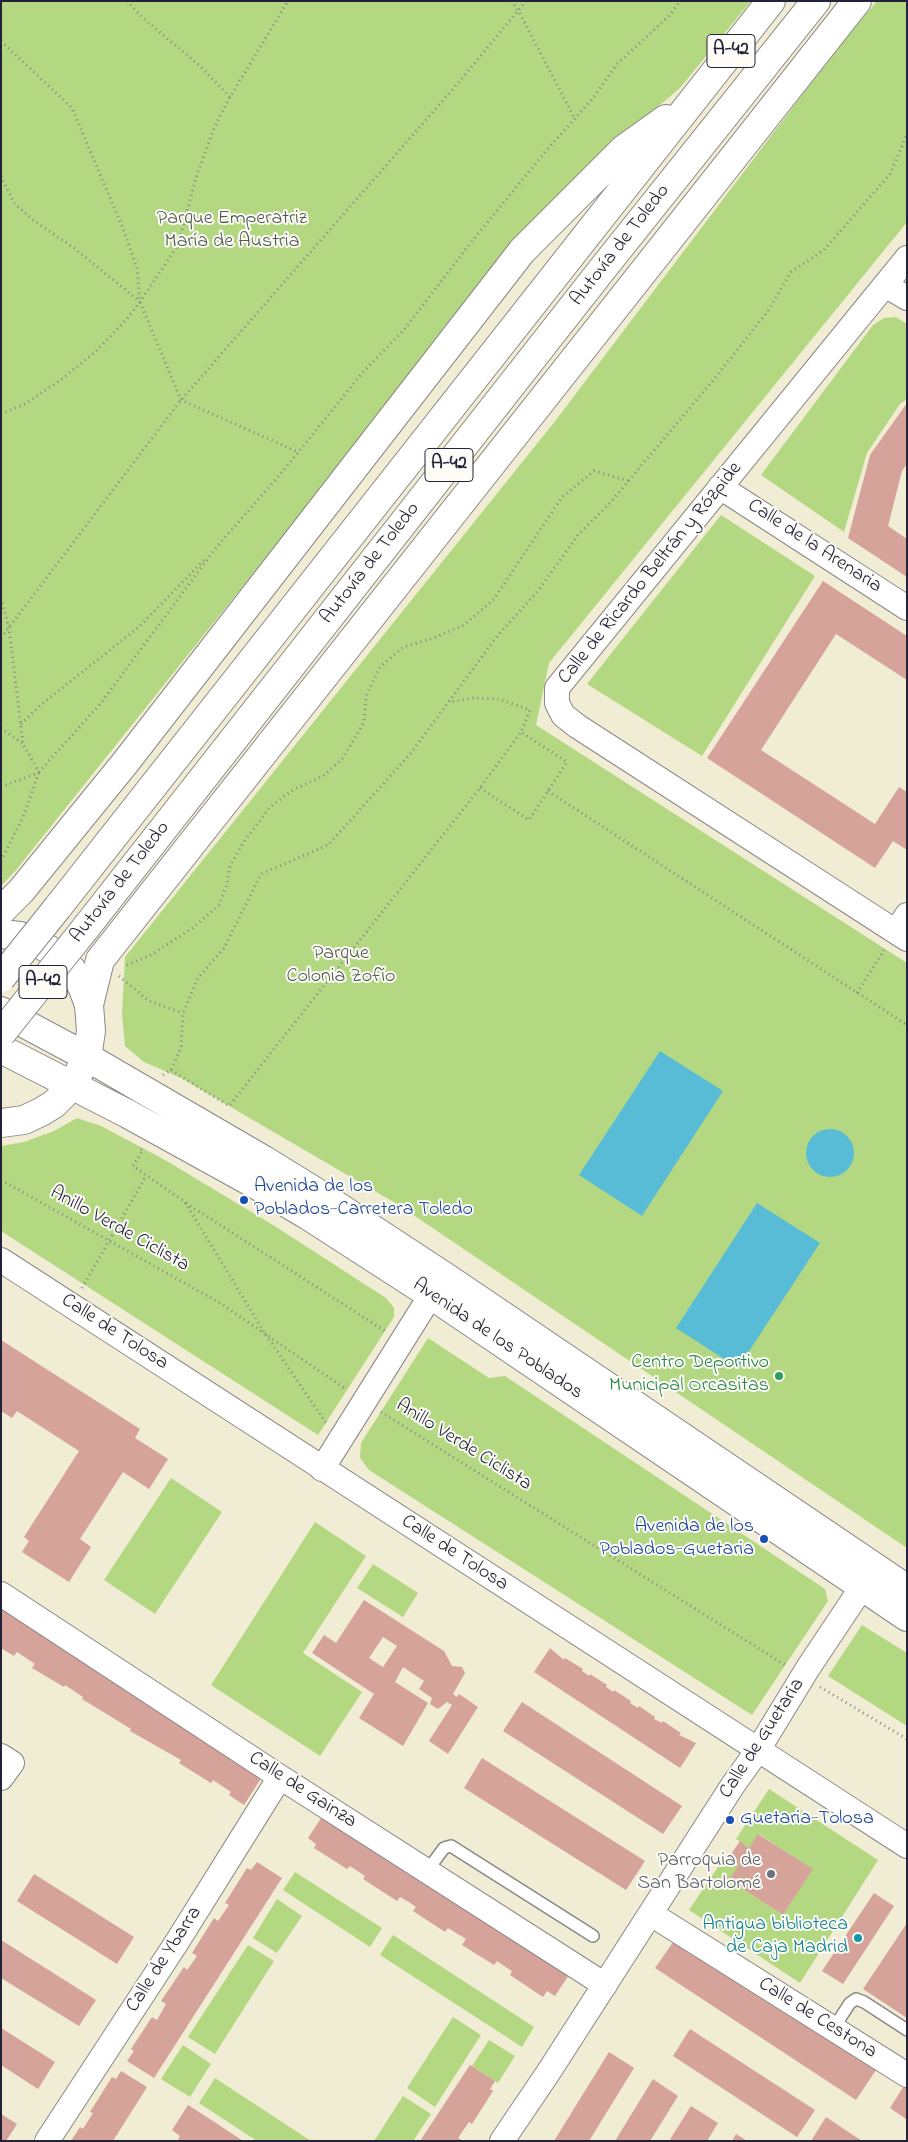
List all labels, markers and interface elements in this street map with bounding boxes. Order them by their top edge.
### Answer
road number: A-42 [707,34,755,68]
street label: Autovía de Toledo [566,180,676,312]
park label: Parque Emperatriz María de Austria [157,208,307,255]
road number: A-42 [425,448,473,482]
street label: Calle de Ricardo Beltrán y Rózpide [554,458,748,690]
street label: Calle de la Arenaria [742,495,886,599]
street label: Autovía de Toledo [316,498,426,630]
street label: Autovía de Toledo [66,817,176,949]
park label: Parque Colonia Zofío [287,943,395,990]
road number: A-42 [19,966,67,999]
place label: Avenida de los Poblados-Carretera Toledo [254,1176,473,1223]
street label: Anillo Verde Ciclista [45,1182,193,1278]
marker: Avenida de los Poblados-Carretera Toledo [238,1194,250,1206]
street label: Avenida de los Poblados [407,1274,587,1406]
street label: Calle de Tolosa [56,1289,172,1377]
place label: Centro Deportivo Municipal Orcasitas [609,1352,769,1399]
marker: Centro Deportivo Municipal Orcasitas [773,1370,785,1382]
street label: Anillo Verde Ciclista [391,1395,535,1497]
street label: Calle de Tolosa [396,1510,512,1598]
place label: Avenida de los Poblados-Guetaria [599,1516,754,1563]
marker: Avenida de los Poblados-Guetaria [758,1533,770,1545]
street label: Calle de Guetaria [715,1674,811,1804]
street label: Calle de Gainza [244,1747,360,1835]
place label: Guetaria-Tolosa [740,1808,874,1832]
marker: Guetaria-Tolosa [724,1814,736,1826]
place label: Parroquia de San Bartolomé [637,1850,761,1897]
marker: Parroquia de San Bartolomé [765,1868,777,1880]
street label: Calle de Ybarra [122,1903,208,2017]
place label: Antigua biblioteca de Caja Madrid [702,1914,848,1961]
marker: Antigua biblioteca de Caja Madrid [852,1932,864,1944]
street label: Calle de Cestona [753,1973,881,2065]

